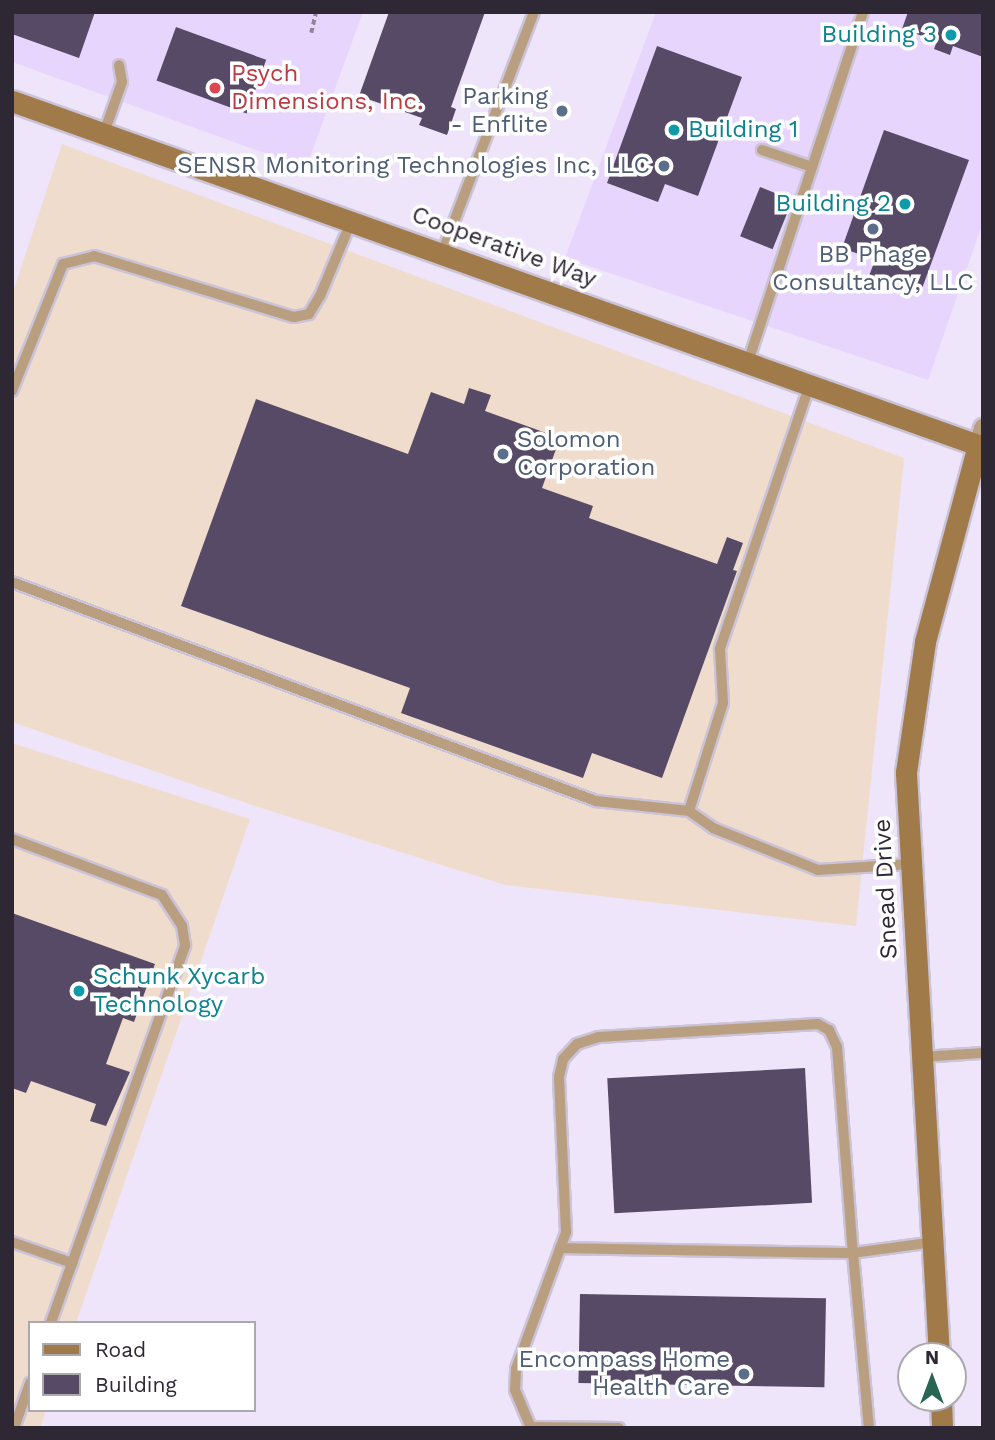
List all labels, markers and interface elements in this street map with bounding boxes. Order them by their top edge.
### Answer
place label: Building 3 [822,21,937,49]
marker: Building 3 [943,27,959,43]
place label: Psych Dimensions, Inc. [231,60,423,116]
marker: Psych Dimensions, Inc. [205,78,225,98]
place label: Parking - Enflite [451,83,548,139]
marker: Parking - Enflite [554,103,570,119]
place label: Building 1 [688,116,799,144]
marker: Building 1 [666,122,682,138]
place label: SENSR Monitoring Technologies Inc, LLC [176,152,650,180]
marker: SENSR Monitoring Technologies Inc, LLC [656,158,672,174]
place label: Building 2 [776,190,891,218]
marker: Building 2 [897,196,913,212]
street label: Cooperative Way [407,200,601,294]
marker: BB Phage Consultancy, LLC [865,221,881,237]
place label: BB Phage Consultancy, LLC [772,241,974,297]
place label: Solomon Corporation [517,426,655,482]
marker: Solomon Corporation [495,446,511,462]
street label: Snead Drive [868,818,904,960]
place label: Schunk Xycarb Technology [93,963,266,1019]
marker: Schunk Xycarb Technology [71,983,87,999]
legend [28,1321,256,1412]
text: Road [95,1337,146,1362]
north arrow [897,1342,967,1412]
place label: Encompass Home Health Care [518,1346,730,1402]
text: N [925,1346,939,1369]
marker: Encompass Home Health Care [736,1366,752,1382]
text: Building [95,1372,177,1397]

